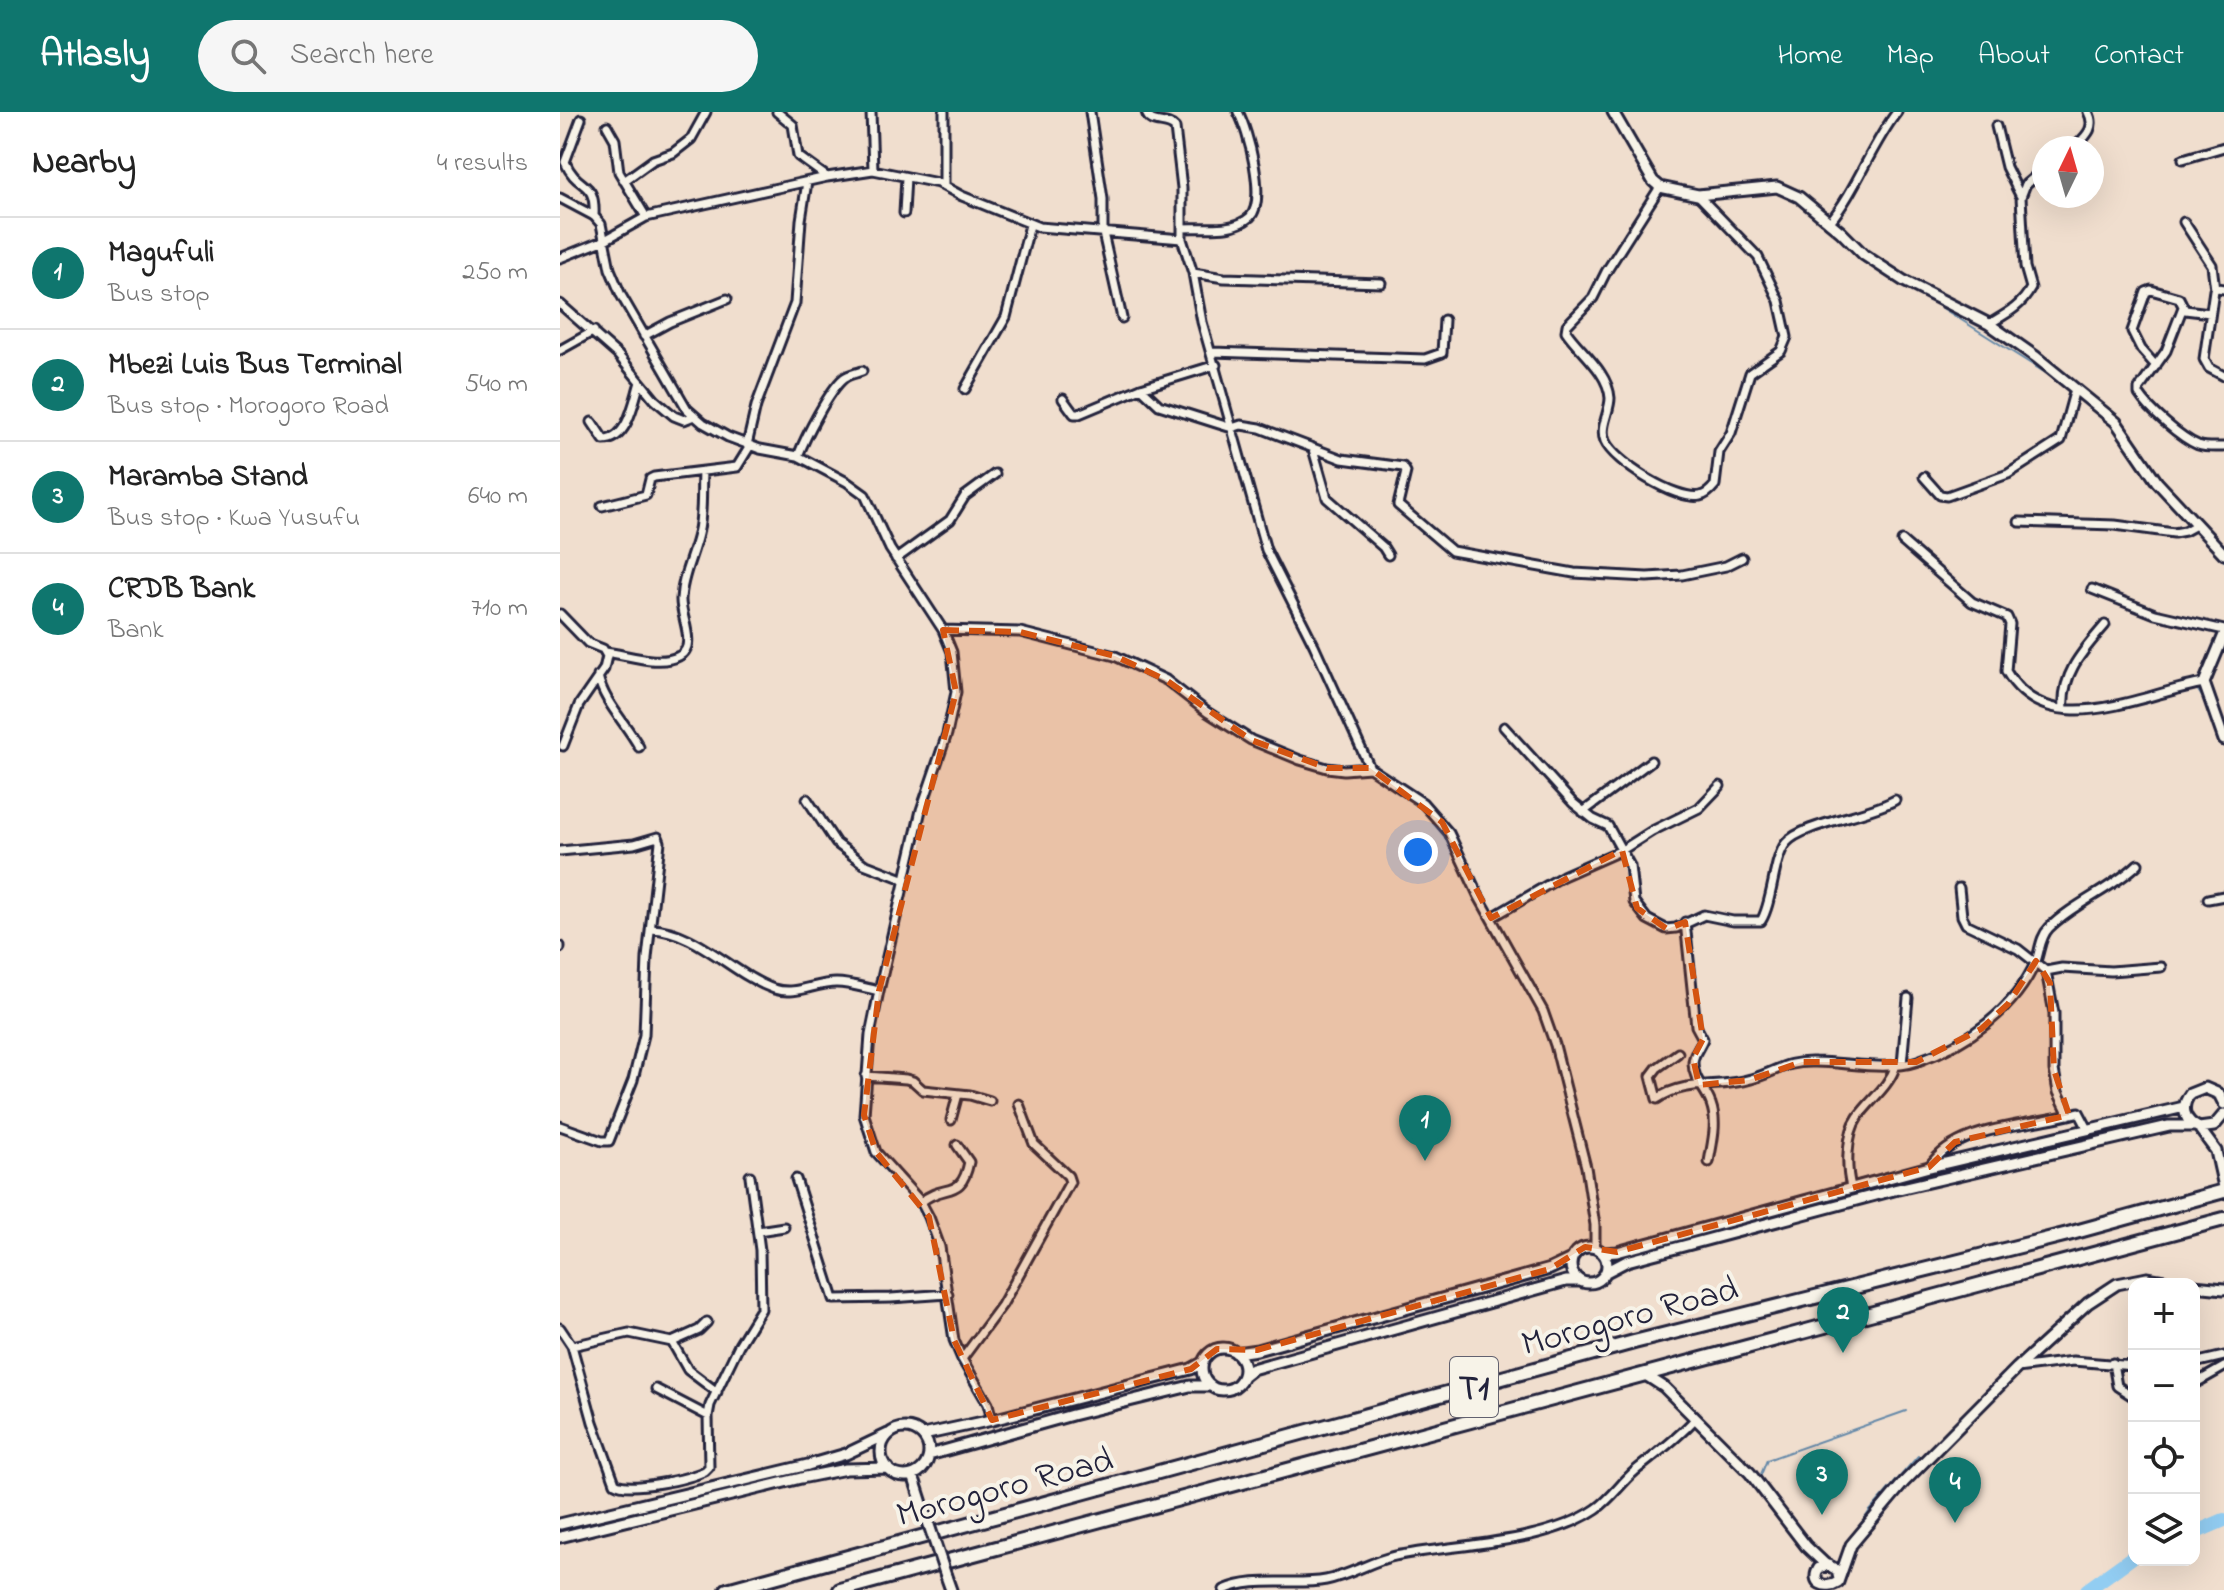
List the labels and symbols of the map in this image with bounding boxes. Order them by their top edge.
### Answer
north arrow [2032,136,2104,208]
your location [1398,832,1438,872]
pin: 1 [1399,1095,1451,1161]
street label: Morogoro Road [1516,1264,1745,1373]
pin: 2 [1817,1287,1869,1353]
road number: T1 [1450,1357,1498,1417]
street label: Morogoro Road [891,1435,1120,1544]
pin: 3 [1796,1449,1848,1515]
pin: 4 [1929,1457,1981,1523]

